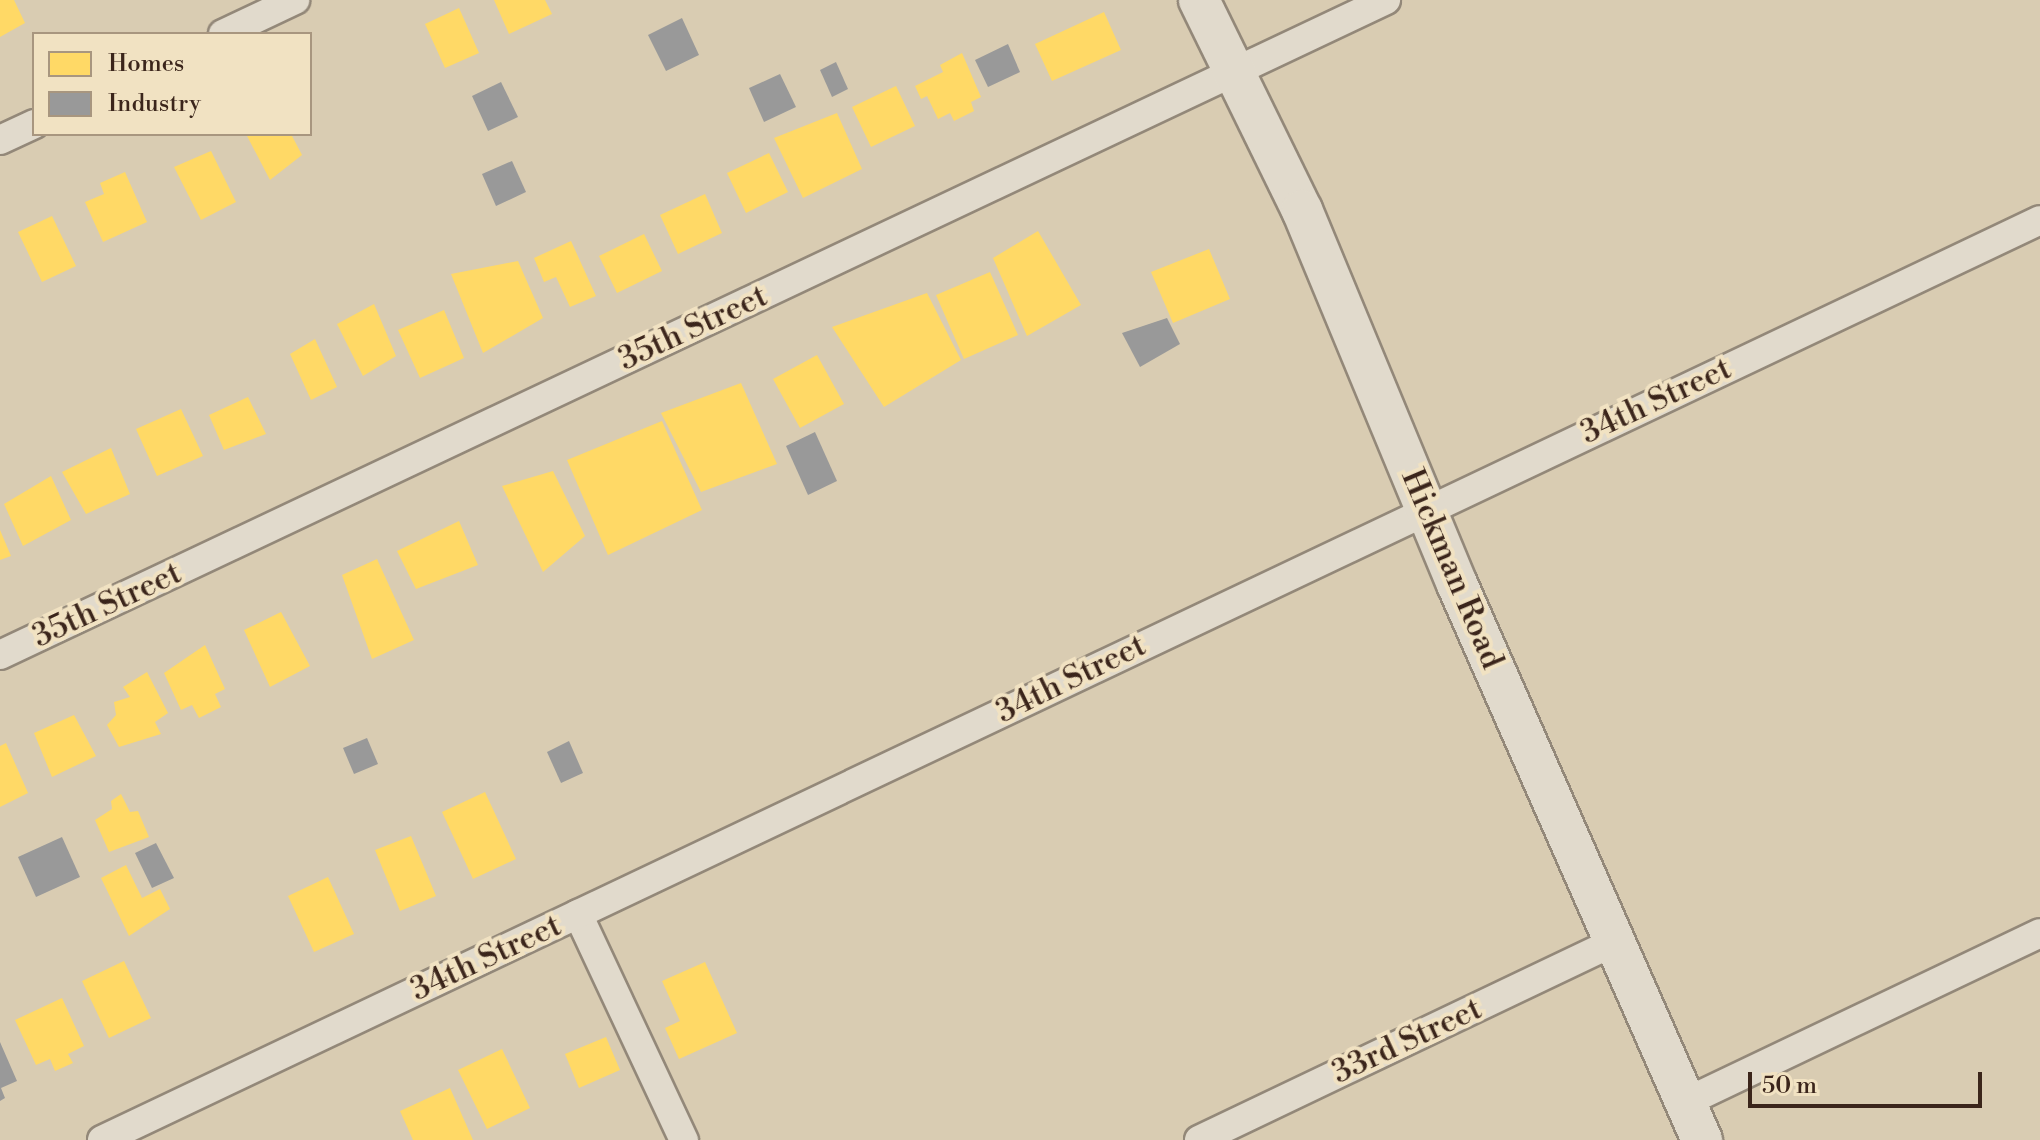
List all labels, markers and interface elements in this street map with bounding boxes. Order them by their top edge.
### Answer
legend [32,32,312,136]
text: Homes [108,49,184,79]
text: Industry [108,89,201,119]
street label: 35th Street [613,277,773,379]
street label: 34th Street [1575,349,1737,453]
street label: Hickman Road [1393,463,1511,675]
street label: 35th Street [27,554,187,656]
street label: 34th Street [990,626,1152,732]
street label: 34th Street [405,906,567,1010]
street label: 33rd Street [1326,990,1488,1092]
scale bar [1752,1056,1986,1106]
text: 50 m [1762,1071,1817,1101]

